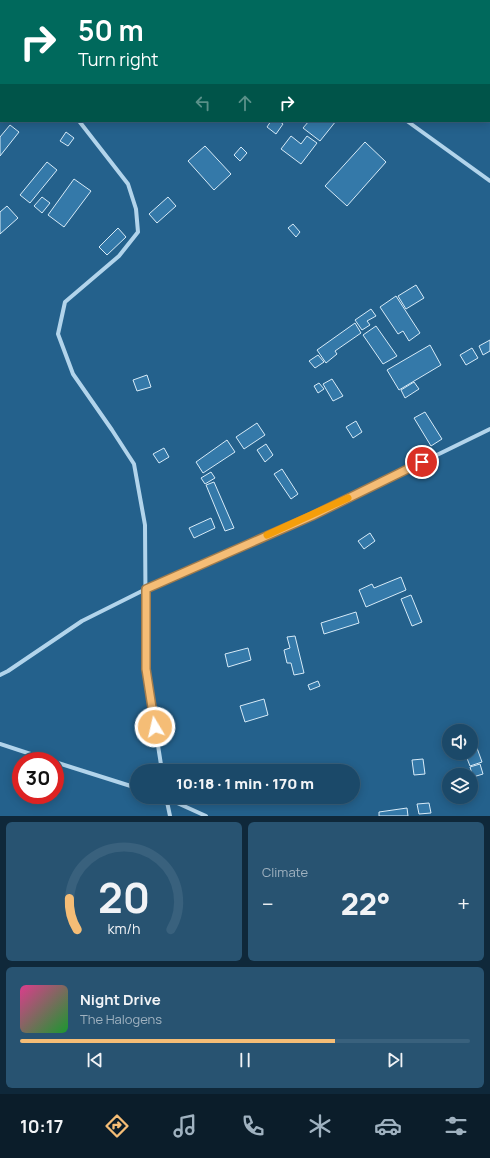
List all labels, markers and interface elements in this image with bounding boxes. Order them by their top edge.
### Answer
text: 50 m [78,11,144,49]
icon: right [12,16,64,68]
text: Turn right [78,47,159,71]
icon: left [192,92,214,114]
icon: ahead [234,92,256,114]
icon: right [276,92,298,114]
pin [405,445,439,479]
icon: arrive [411,451,433,473]
position arrow [134,706,176,748]
map controls [442,724,478,804]
button: sound [442,724,478,760]
speed limit sign: 30 [12,752,64,804]
button: layers [442,768,478,804]
text: 10:18 · 1 min · 170 m [176,773,314,794]
text: Climate [262,863,308,881]
text: 20 [98,868,150,924]
text: 22° [341,883,390,924]
text: − [262,889,274,919]
text: + [457,889,470,919]
text: km/h [107,918,141,937]
text: Night Drive [80,989,161,1010]
text: The Halogens [80,1010,162,1028]
icon: previous [84,1049,106,1071]
icon: pause [234,1049,256,1071]
icon: next [384,1049,406,1071]
icon: directions [103,1112,131,1140]
icon: music [171,1112,199,1140]
icon: phone [239,1112,267,1140]
icon: climate [306,1112,334,1140]
icon: car [374,1112,402,1140]
icon: filters [442,1112,470,1140]
text: 10:17 [20,1114,63,1138]

